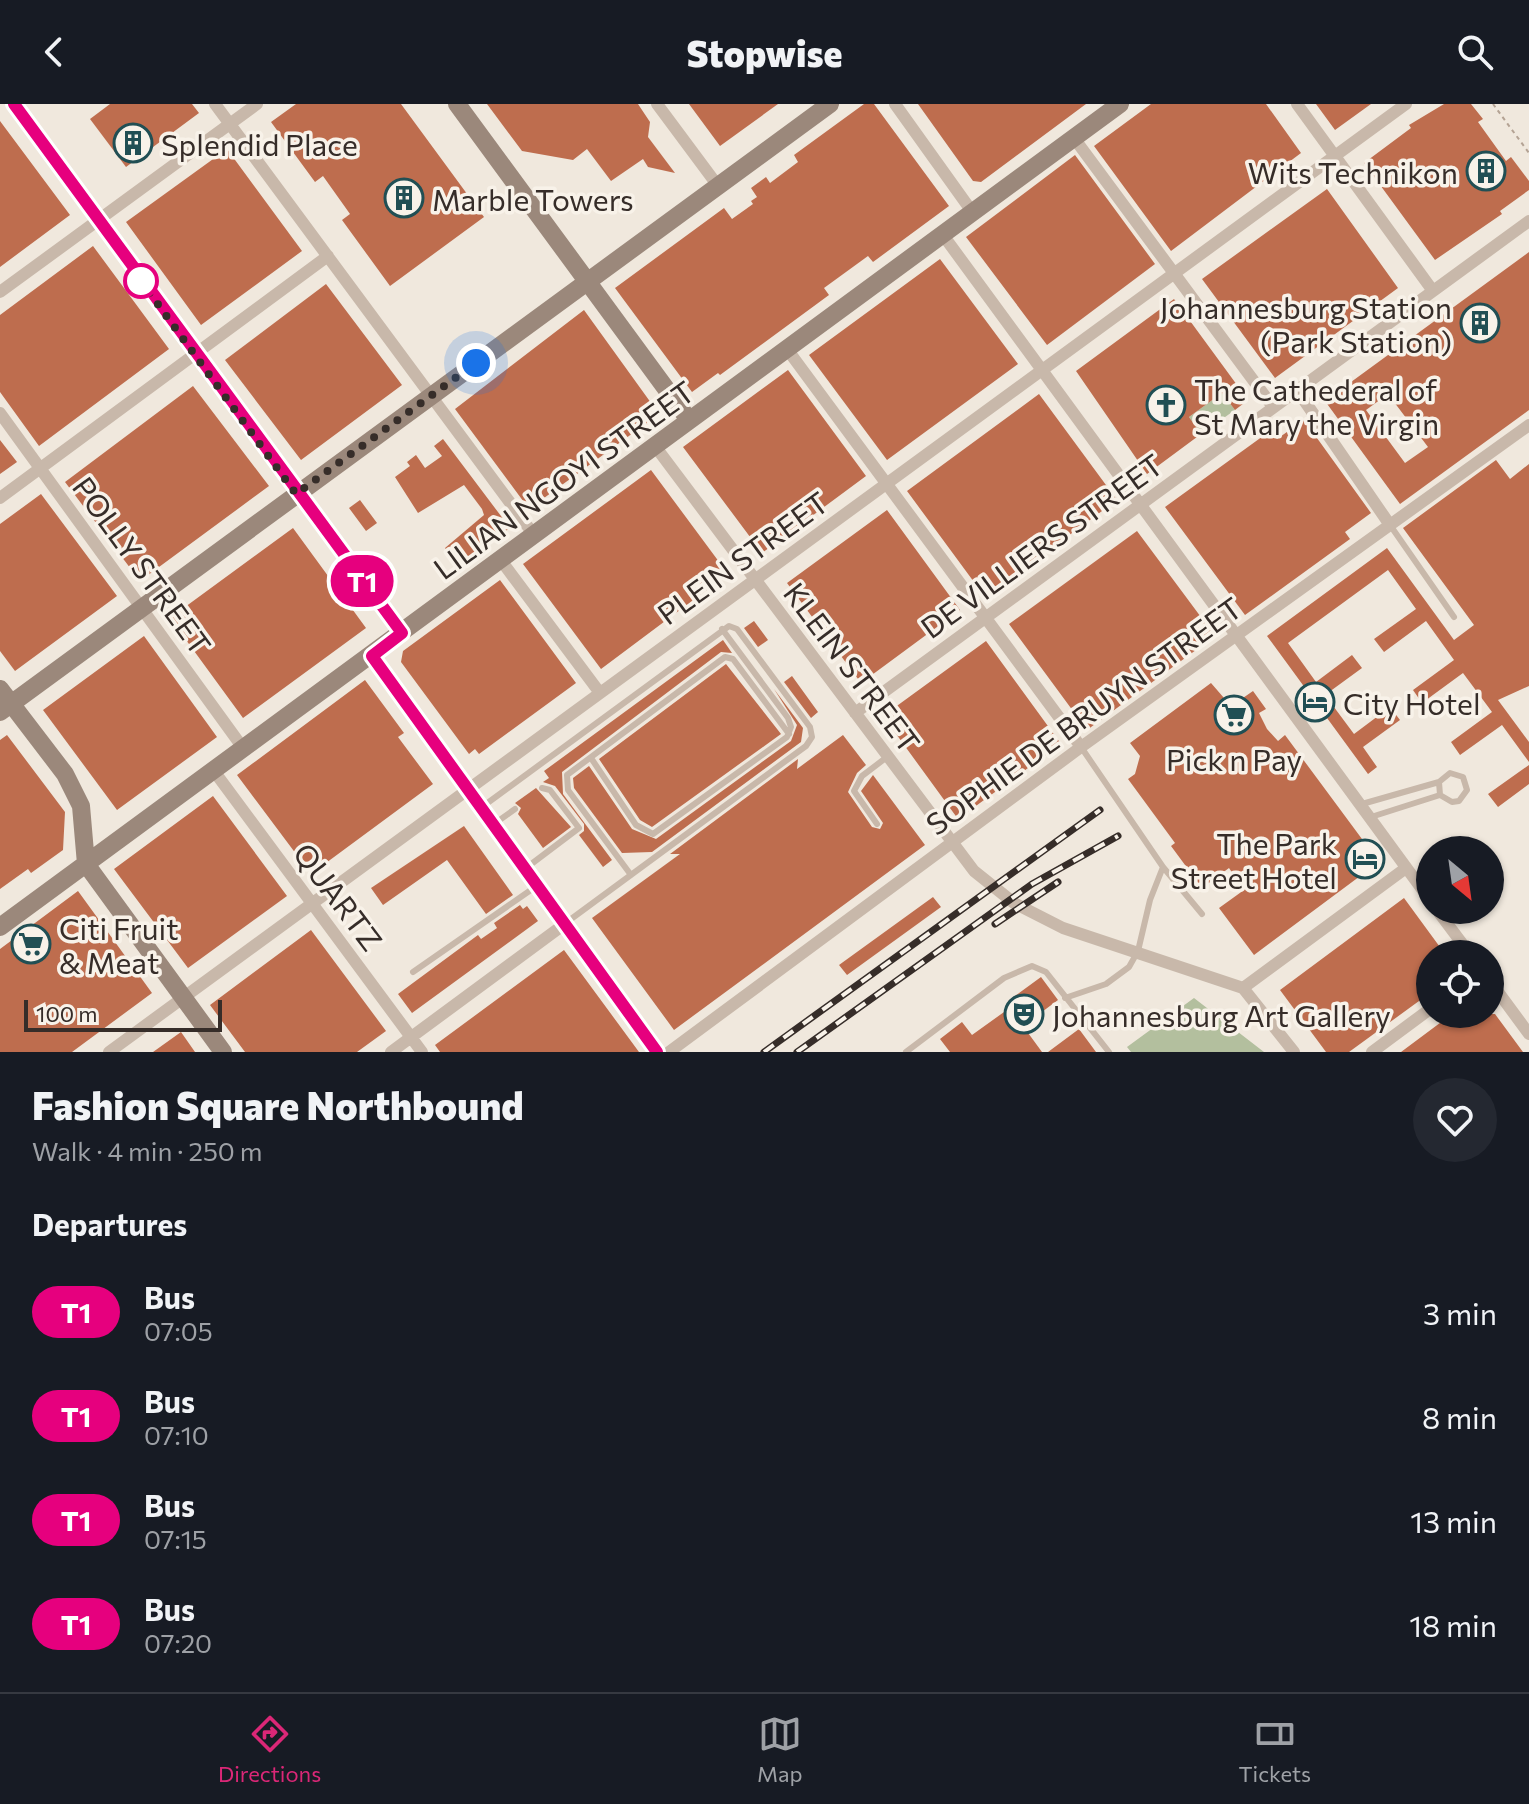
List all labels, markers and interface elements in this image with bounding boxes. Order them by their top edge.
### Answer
icon: back [32,30,76,74]
text: Stopwise [686,30,843,74]
icon: search [1453,30,1497,74]
building icon: Splendid Place [112,122,154,164]
place label: Splendid Place [161,125,358,162]
building icon: Wits Technikon [1465,150,1507,192]
place label: Wits Technikon [1248,153,1458,190]
building icon: Marble Towers [383,177,425,219]
place label: Marble Towers [432,180,634,217]
unlabelled marker [124,264,158,298]
place label: Johannesburg Station (Park Station) [1160,288,1452,359]
building icon: Johannesburg Station (Park Station) [1459,302,1501,344]
your location [456,343,496,383]
place label: The Cathederal of St Mary the Virgin [1194,370,1439,441]
street label: LILIAN NGOYI STREET [425,372,701,586]
church icon: The Cathederal of St Mary the Virgin [1145,384,1187,426]
street label: DE VILLIERS STREET [913,445,1169,645]
street label: POLLY STREET [66,469,220,661]
street label: PLEIN STREET [649,483,835,631]
line badge: T1 [326,555,398,607]
text: T1 [347,564,377,598]
street label: KLEIN STREET [777,575,929,759]
street label: SOPHIE DE BRUYN STREET [918,588,1248,842]
hotel icon: City Hotel [1294,681,1336,723]
place label: City Hotel [1343,684,1481,721]
supermarket icon: Pick n Pay [1213,694,1255,736]
place label: Pick n Pay [1166,740,1302,777]
place label: The Park Street Hotel [1171,824,1337,895]
street label: QUARTZ [287,835,391,957]
north arrow [1416,836,1504,924]
map controls [1416,836,1504,1028]
hotel icon: The Park Street Hotel [1344,838,1386,880]
place label: Citi Fruit & Meat [59,909,179,980]
supermarket icon: Citi Fruit & Meat [10,923,52,965]
button: locate [1416,940,1504,1028]
theatre icon: Johannesburg Art Gallery [1003,993,1045,1035]
scale bar [24,996,222,1032]
place label: Johannesburg Art Gallery [1052,996,1391,1033]
text: 100 m [36,1000,98,1027]
button: heart [1413,1078,1497,1162]
text: Fashion Square Northbound [32,1081,524,1128]
text: Walk · 4 min · 250 m [32,1135,262,1166]
text: Departures [32,1205,187,1242]
text: Bus [144,1278,195,1315]
text: 3 min [1423,1294,1497,1331]
text: T1 [61,1295,91,1329]
text: 07:05 [144,1315,213,1346]
text: Bus [144,1382,195,1419]
text: 8 min [1422,1398,1497,1435]
text: T1 [61,1399,91,1433]
text: 07:10 [144,1419,209,1450]
text: Bus [144,1486,195,1523]
text: 13 min [1410,1502,1497,1539]
text: T1 [61,1503,91,1537]
text: 07:15 [144,1523,207,1554]
text: Bus [144,1590,195,1627]
text: 18 min [1409,1606,1497,1643]
text: T1 [61,1607,91,1641]
text: 07:20 [144,1627,212,1658]
tab: Directions [218,1712,321,1787]
tab: Map [757,1712,802,1787]
tab: Tickets [1238,1712,1311,1787]

